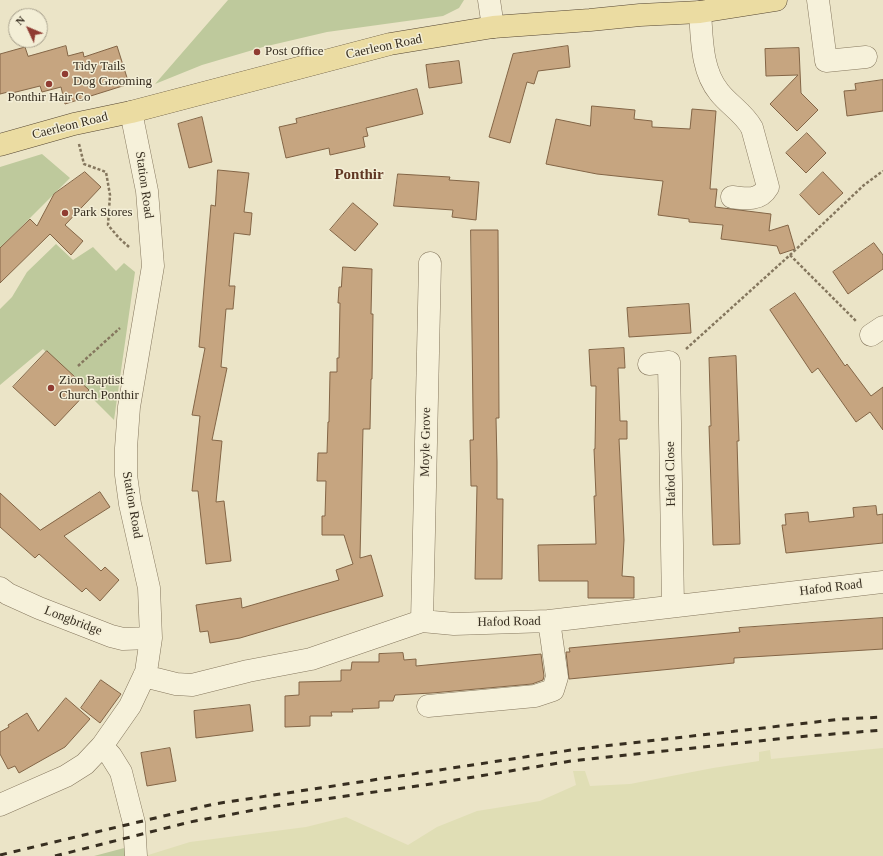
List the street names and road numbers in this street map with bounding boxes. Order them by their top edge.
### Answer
street label: Caerleon Road [344,31,424,63]
street label: Caerleon Road [30,109,110,143]
street label: Station Road [132,150,156,220]
street label: Moyle Grove [418,407,434,477]
street label: Hafod Close [663,441,679,507]
street label: Station Road [118,470,146,540]
street label: Hafod Road [799,576,863,600]
street label: Longbridge [42,603,104,639]
street label: Hafod Road [477,614,541,630]

